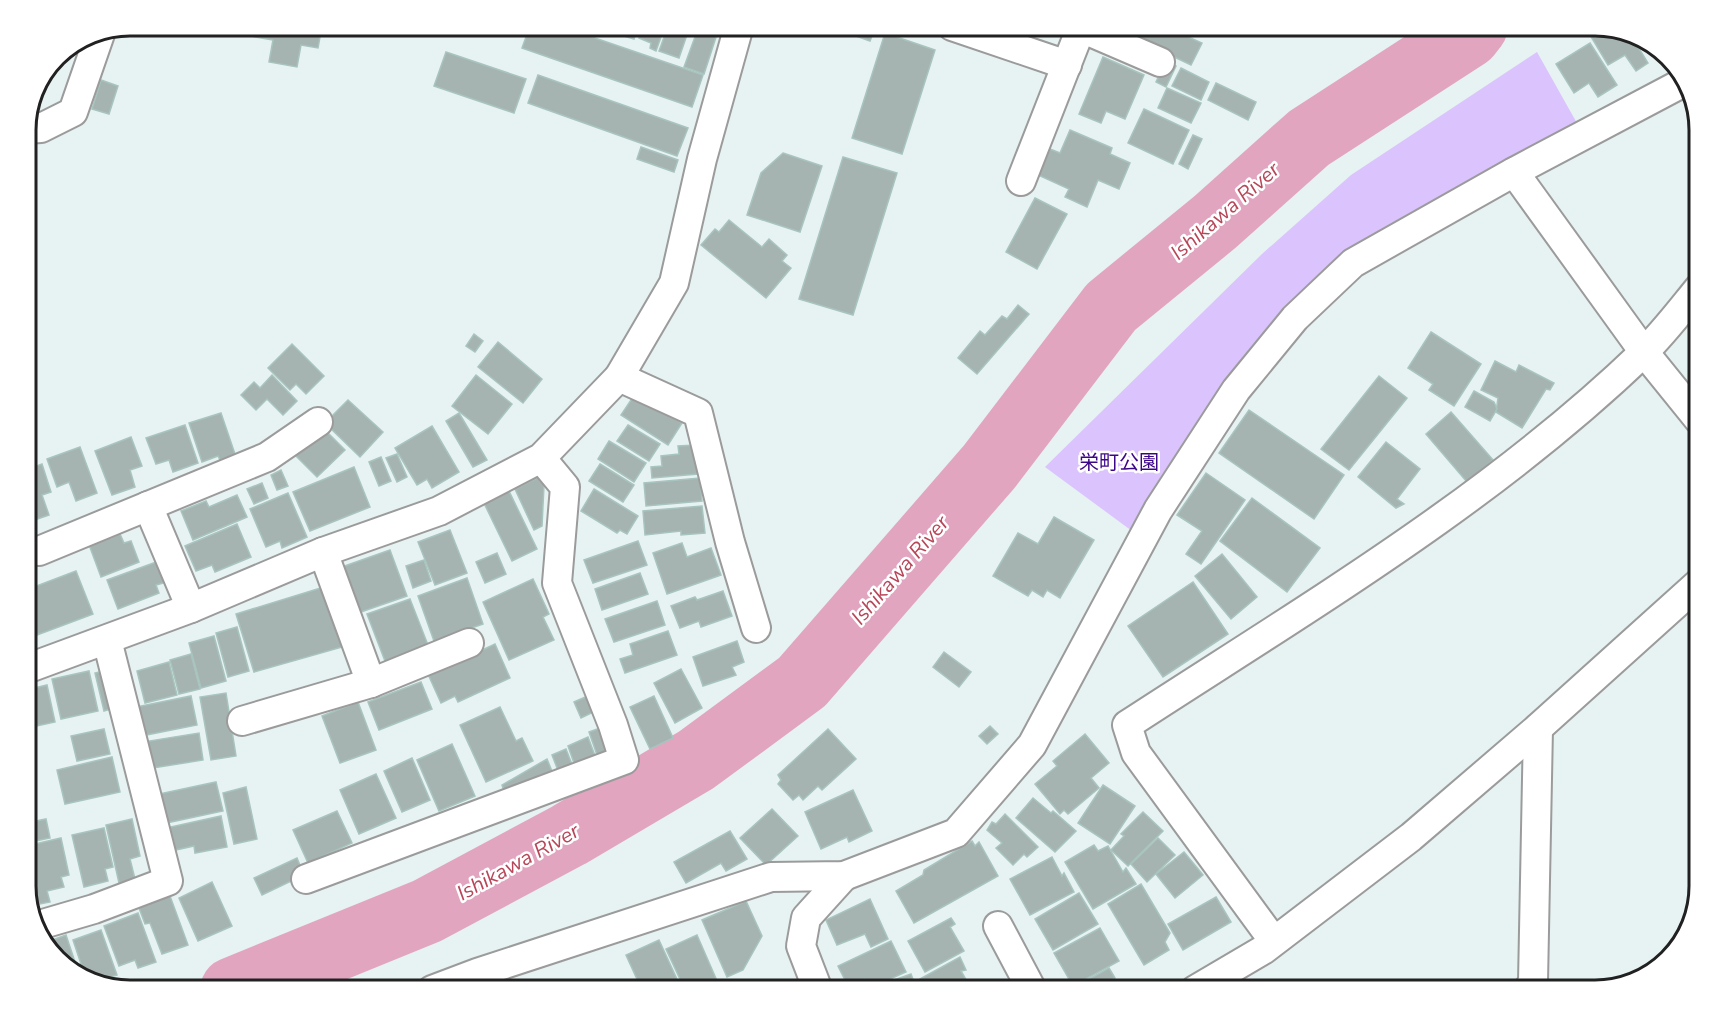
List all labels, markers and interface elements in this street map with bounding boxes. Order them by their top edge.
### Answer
water label: Ishikawa River [1165,156,1286,266]
park label: 栄町公園 [1079,449,1159,476]
water label: Ishikawa River [845,509,955,630]
water label: Ishikawa River [452,817,585,907]

